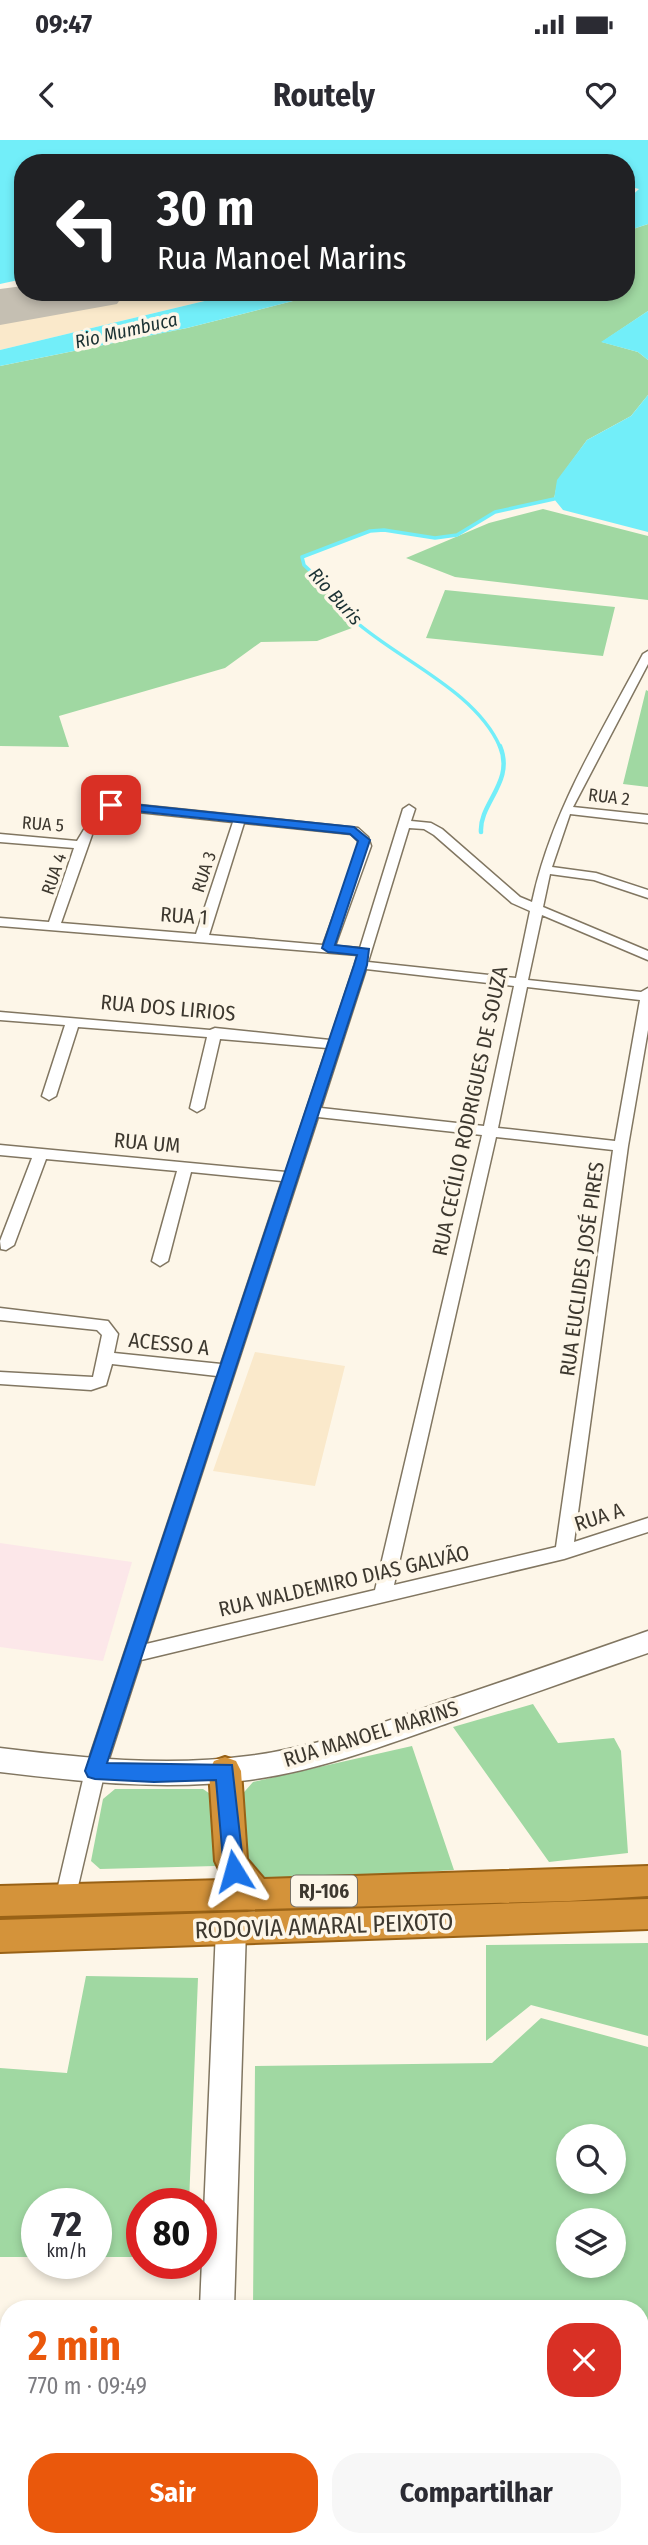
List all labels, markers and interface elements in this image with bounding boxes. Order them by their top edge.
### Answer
text: 09:47 [35,9,92,40]
icon: back [28,76,66,114]
text: Routely [273,76,375,114]
icon: heart [582,76,620,114]
text: 30 m [157,179,255,238]
icon: left [42,182,133,273]
text: Rua Manoel Marins [157,239,406,277]
water label: Rio Mumbuca [73,308,180,353]
water label: Rio Buris [304,563,367,630]
pin [81,775,141,835]
street label: RUA 2 [587,784,631,810]
icon: arrive [92,786,130,824]
street label: RUA 5 [21,812,65,836]
street label: RUA 3 [187,849,221,895]
street label: RUA 4 [37,850,71,898]
street label: RUA 1 [159,901,209,931]
street label: RUA CECÍLIO RODRIGUES DE SOUZA [427,964,513,1258]
street label: RUA DOS LIRIOS [99,989,237,1027]
street label: RUA UM [113,1127,181,1159]
street label: RUA EUCLIDES JOSÉ PIRES [554,1160,610,1378]
street label: ACESSO A [127,1327,211,1361]
street label: RUA A [571,1497,627,1537]
street label: RUA WALDEMIRO DIAS GALVÃO [216,1539,472,1623]
street label: RUA MANOEL MARINS [280,1695,462,1773]
position arrow [197,1834,271,1908]
road number: RJ-106 [291,1876,357,1906]
street label: RODOVIA AMARAL PEIXOTO [194,1907,454,1945]
map controls [556,2124,626,2278]
button: search [556,2124,626,2194]
speed limit sign: 80 [126,2188,217,2279]
text: 72 [51,2203,82,2245]
button: layers [556,2208,626,2278]
text: km/h [46,2240,87,2262]
text: 2 min [28,2321,121,2371]
button: close [547,2323,621,2397]
text: 770 m · 09:49 [28,2372,147,2400]
button: Sair [28,2453,318,2533]
button: Compartilhar [332,2453,621,2533]

